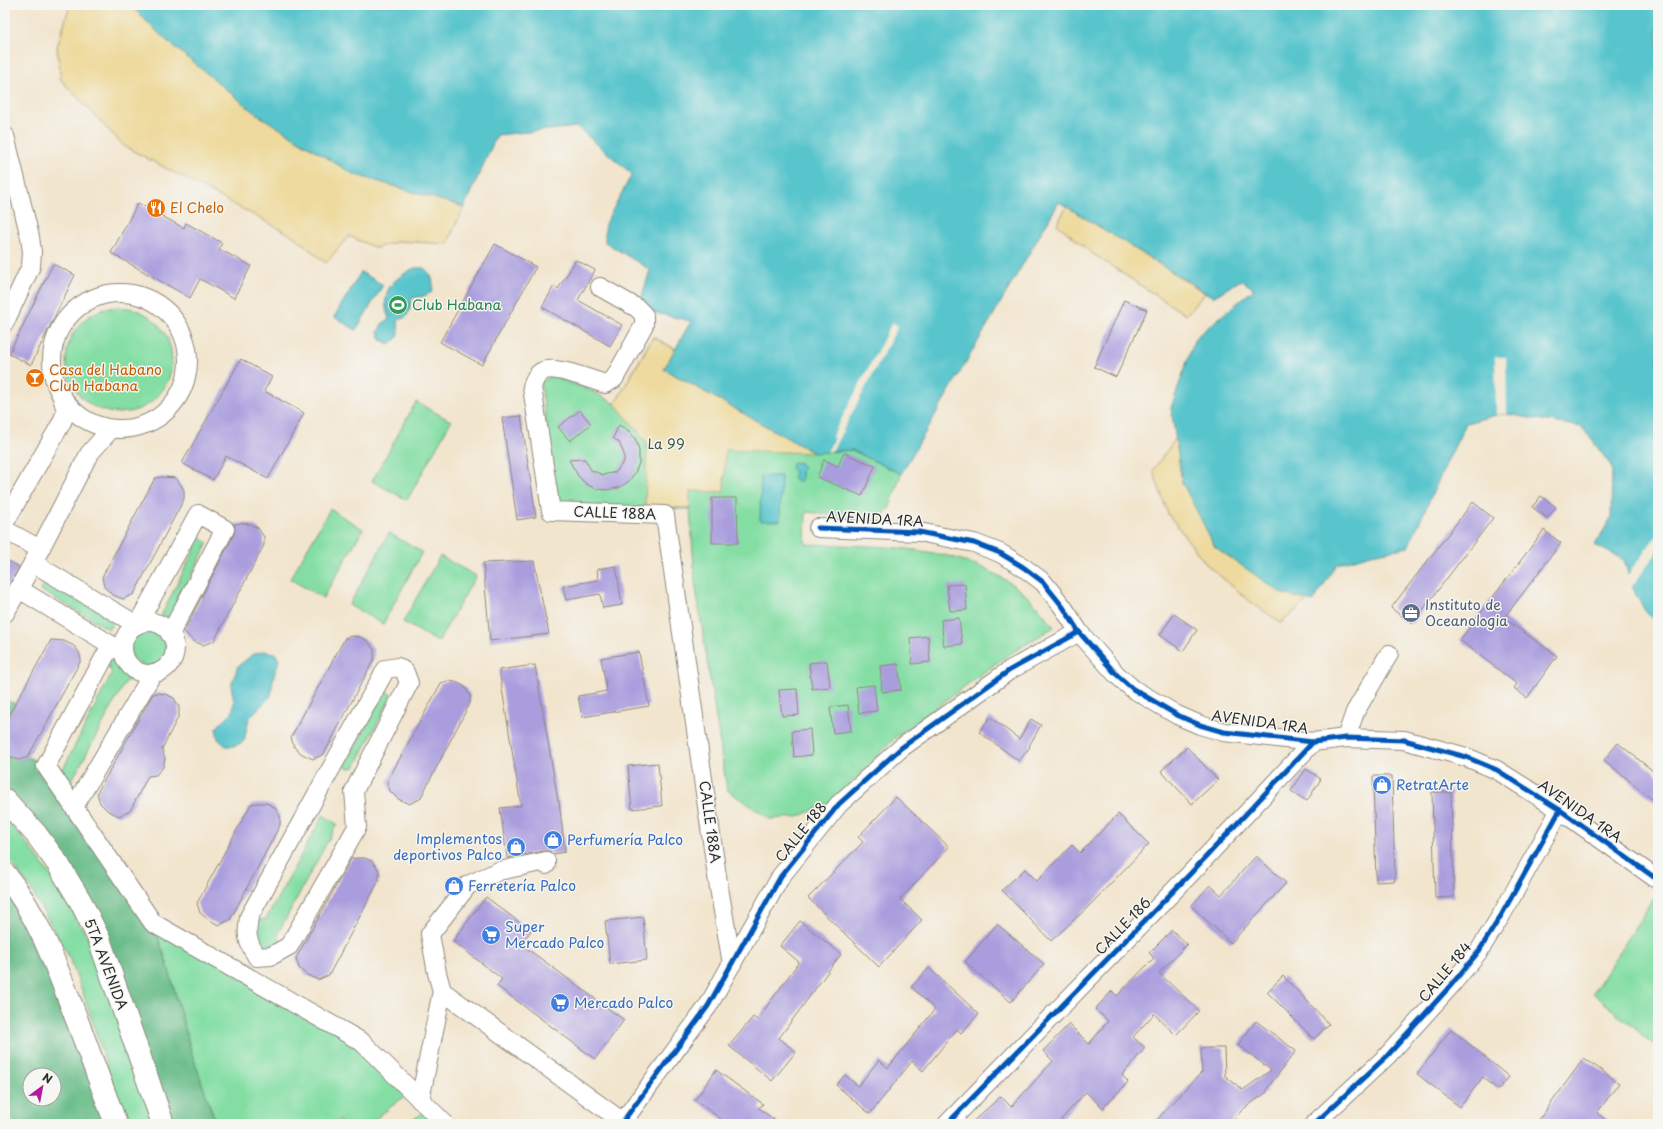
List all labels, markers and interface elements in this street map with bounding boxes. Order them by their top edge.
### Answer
restaurant icon: El Chelo [145,197,167,219]
place label: El Chelo [170,197,224,218]
sports icon: Club Habana [387,294,409,316]
place label: Club Habana [412,294,501,315]
place label: Casa del Habano Club Habana [49,359,162,396]
bar icon: Casa del Habano Club Habana [24,367,46,389]
park label: La 99 [647,433,685,454]
street label: CALLE 188A [573,501,657,524]
street label: AVENIDA 1RA [826,505,925,532]
place label: Instituto de Oceanologia [1425,594,1508,631]
office icon: Instituto de Oceanologia [1400,602,1422,624]
street label: AVENIDA 1RA [1210,704,1310,739]
shop icon: RetratArte [1371,774,1393,796]
place label: RetratArte [1396,774,1469,795]
street label: AVENIDA 1RA [1534,774,1627,847]
street label: CALLE 188A [694,779,727,865]
street label: CALLE 188 [770,797,831,866]
place label: Implementos deportivos Palco [393,828,502,865]
shop icon: Perfumería Palco [542,829,564,851]
place label: Perfumería Palco [567,829,683,850]
shop icon: Implementos deportivos Palco [505,836,527,858]
shop icon: Ferretería Palco [443,875,465,897]
place label: Ferretería Palco [468,875,576,896]
street label: CALLE 186 [1090,892,1155,959]
street label: 5TA AVENIDA [79,915,134,1012]
place label: Super Mercado Palco [505,916,605,953]
supermarket icon: Super Mercado Palco [480,924,502,946]
street label: CALLE 184 [1413,937,1476,1006]
supermarket icon: Mercado Palco [549,992,571,1014]
place label: Mercado Palco [574,992,674,1013]
north arrow [22,1067,62,1107]
text: N [39,1069,56,1088]

